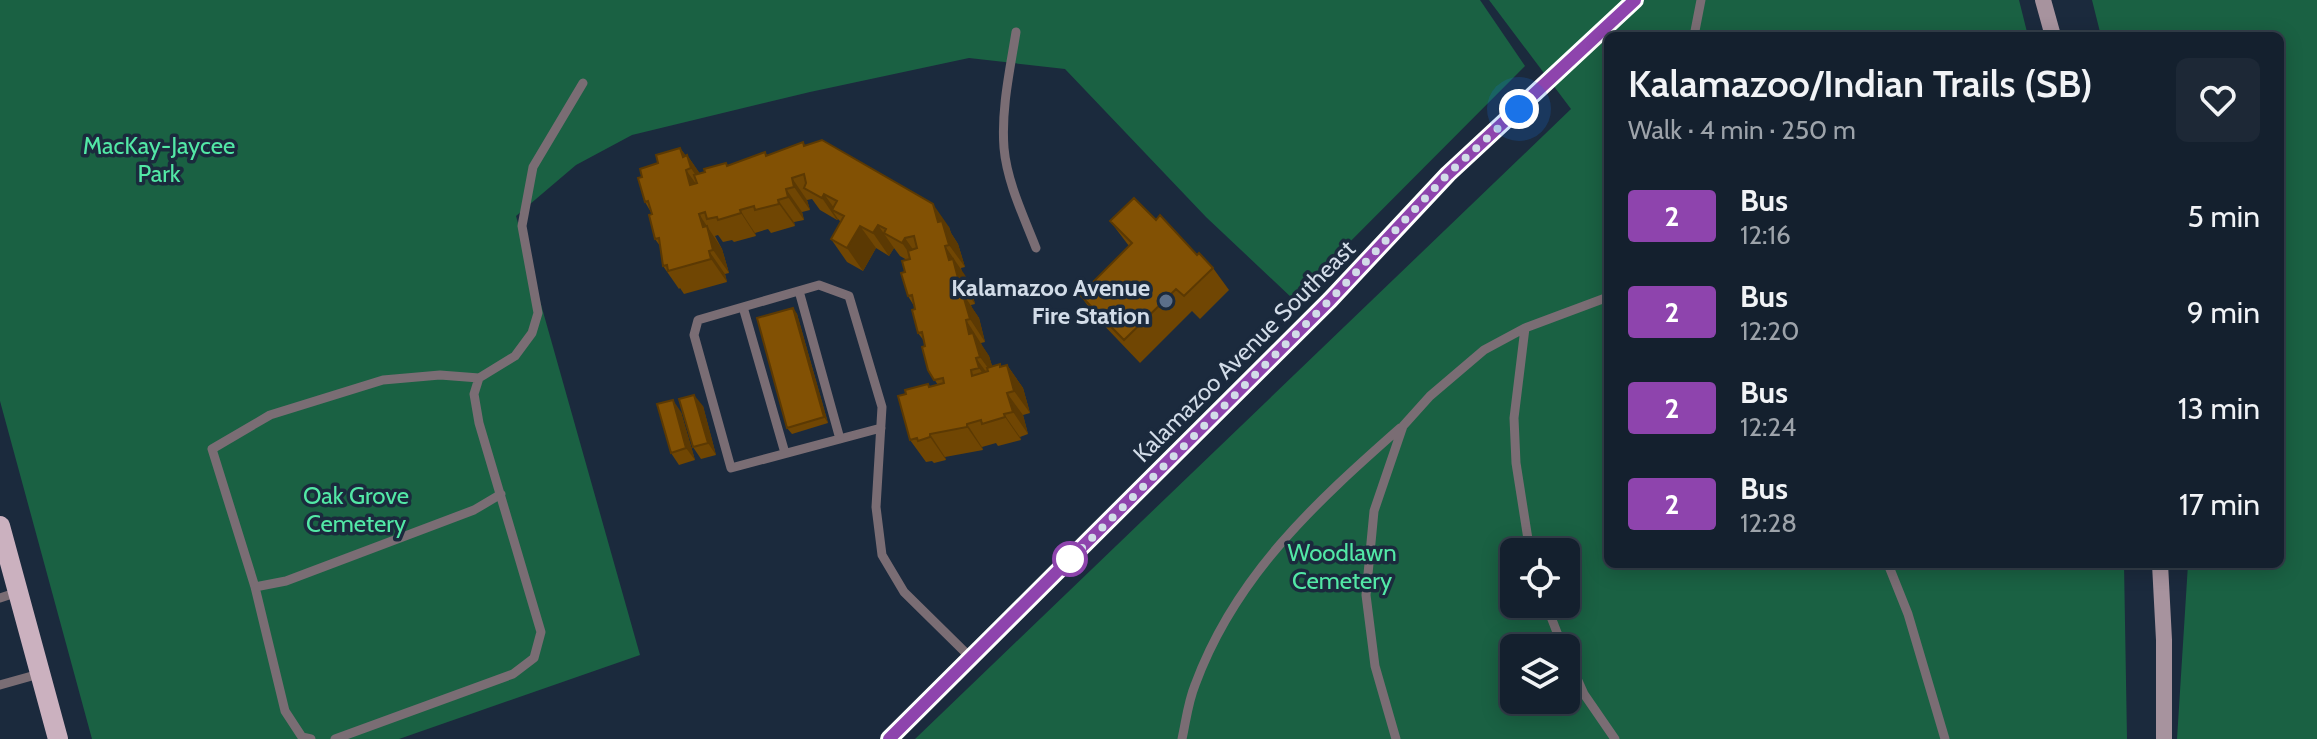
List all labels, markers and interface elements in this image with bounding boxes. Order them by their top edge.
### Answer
button: heart [2176,58,2260,142]
text: Kalamazoo/Indian Trails (SB) [1628,60,2093,107]
your location [1499,89,1539,129]
text: Walk · 4 min · 250 m [1628,114,1856,146]
park label: MacKay-Jaycee Park [83,131,235,188]
text: Bus [1740,182,1788,219]
text: 5 min [2188,198,2260,235]
text: 2 [1665,199,1679,233]
text: 12:16 [1740,219,1791,251]
street label: Kalamazoo Avenue Southeast [1127,234,1361,468]
place label: Kalamazoo Avenue Fire Station [951,273,1150,330]
text: Bus [1740,278,1788,315]
marker: Kalamazoo Avenue Fire Station [1157,292,1175,310]
text: 9 min [2187,294,2260,331]
text: 2 [1665,295,1679,329]
text: 12:20 [1740,315,1799,347]
text: Bus [1740,374,1788,411]
text: 13 min [2178,390,2260,427]
text: 2 [1665,391,1679,425]
text: 12:24 [1740,411,1796,443]
text: Bus [1740,470,1788,507]
park label: Oak Grove Cemetery [303,481,409,538]
text: 17 min [2179,486,2260,523]
text: 2 [1665,487,1679,521]
text: 12:28 [1740,507,1797,539]
park label: Woodlawn Cemetery [1287,538,1397,595]
map controls [1500,538,1580,714]
button: locate [1500,538,1580,618]
unlabelled marker [1053,542,1087,576]
button: layers [1500,634,1580,714]

